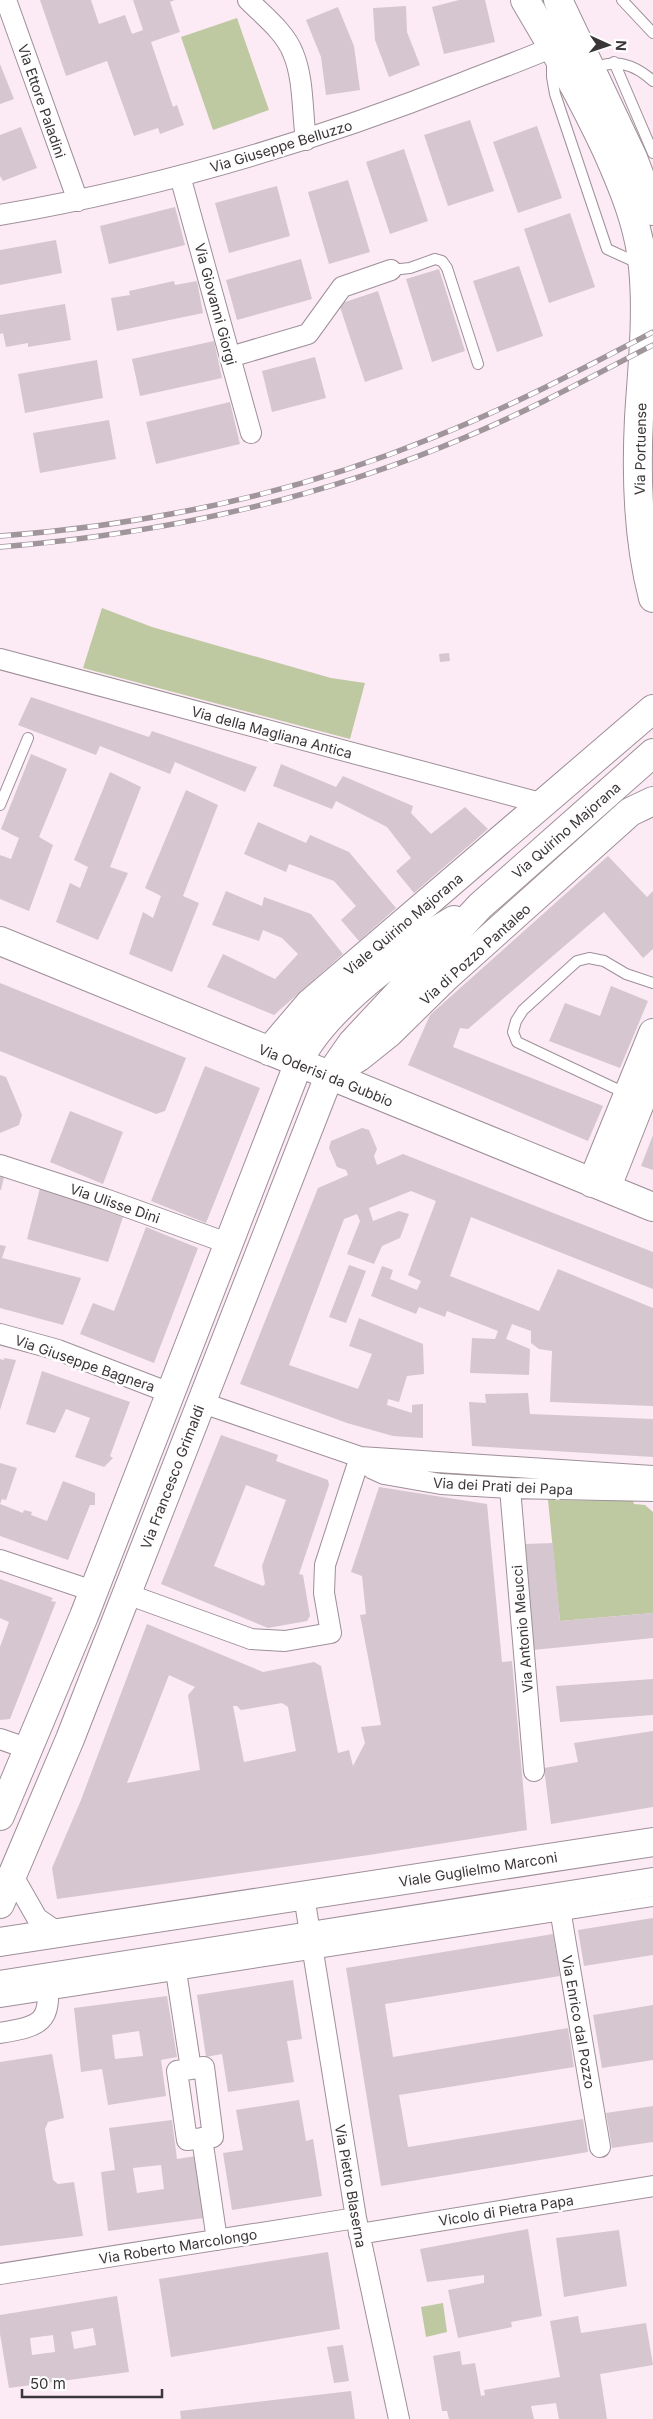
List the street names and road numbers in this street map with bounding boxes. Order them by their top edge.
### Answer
street label: Via Ettore Paladini [15,42,69,160]
street label: Via Giuseppe Belluzzo [208,116,354,176]
street label: Via Giovanni Giorgi [192,241,240,367]
street label: Via Portuense [631,403,649,495]
street label: Via della Magliana Antica [190,702,354,762]
street label: Via Quirino Majorana [508,778,624,882]
street label: Viale Quirino Majorana [340,869,466,979]
street label: Via di Pozzo Pantaleo [416,900,534,1008]
street label: Via Oderisi da Gubbio [256,1040,396,1110]
street label: Via Ulisse Dini [68,1180,162,1226]
street label: Via Giuseppe Bagnera [13,1331,157,1395]
street label: Via Francesco Grimaldi [137,1403,207,1551]
street label: Via dei Prati dei Papa [432,1474,574,1498]
street label: Via Antonio Meucci [508,1564,536,1694]
street label: Viale Guglielmo Marconi [398,1848,558,1890]
street label: Via Enrico dal Pozzo [559,1954,599,2090]
street label: Via Pietro Blaserna [332,2123,370,2249]
street label: Vicolo di Pietra Papa [437,2191,575,2229]
street label: Via Roberto Marcolongo [98,2225,258,2267]

